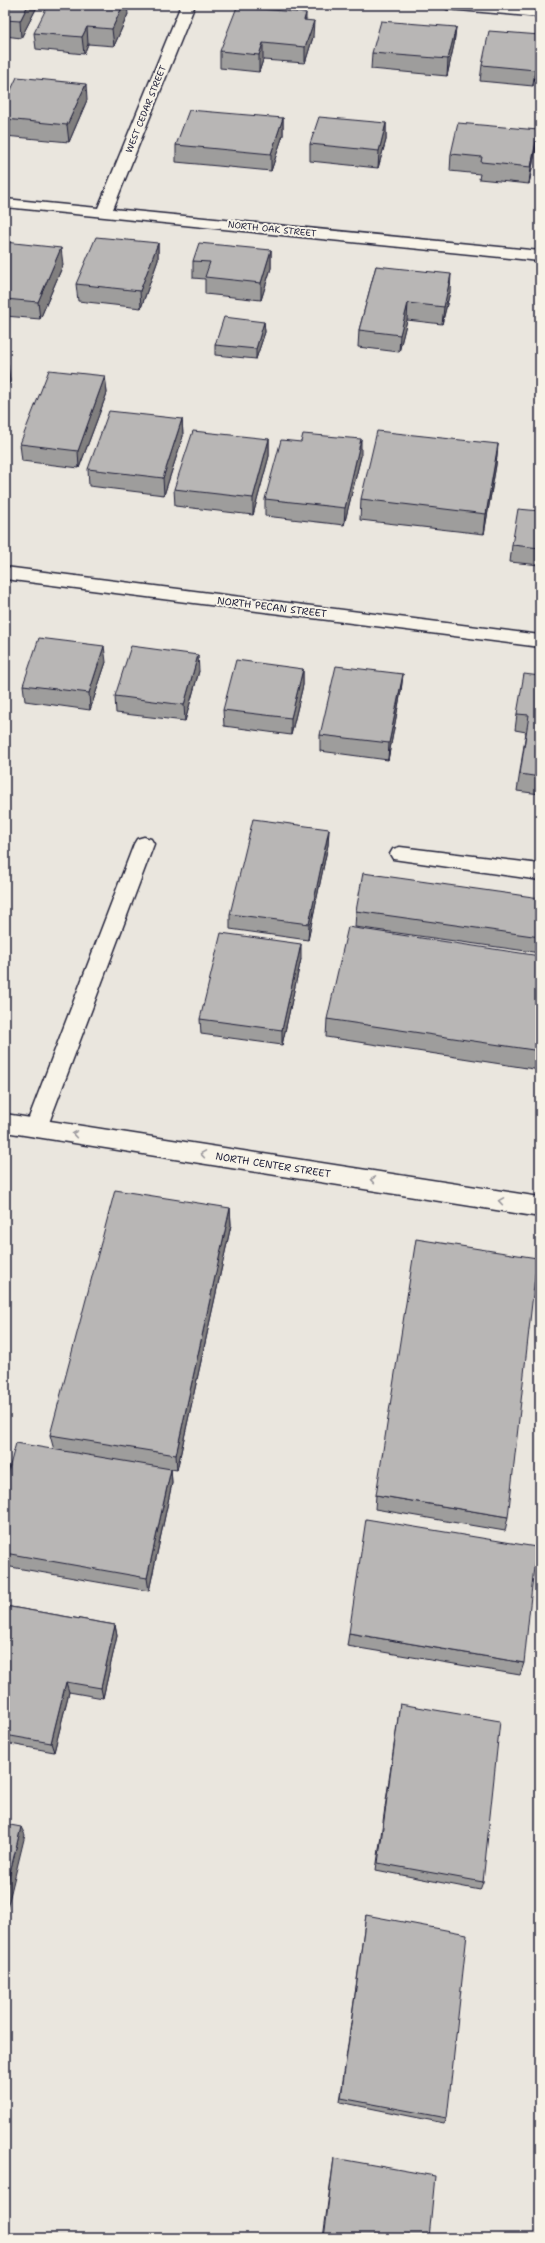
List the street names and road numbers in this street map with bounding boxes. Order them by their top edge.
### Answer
street label: WEST CEDAR STREET [123,63,169,155]
street label: NORTH OAK STREET [227,218,317,240]
street label: NORTH PECAN STREET [216,594,328,620]
street label: NORTH CENTER STREET [214,1149,332,1181]

